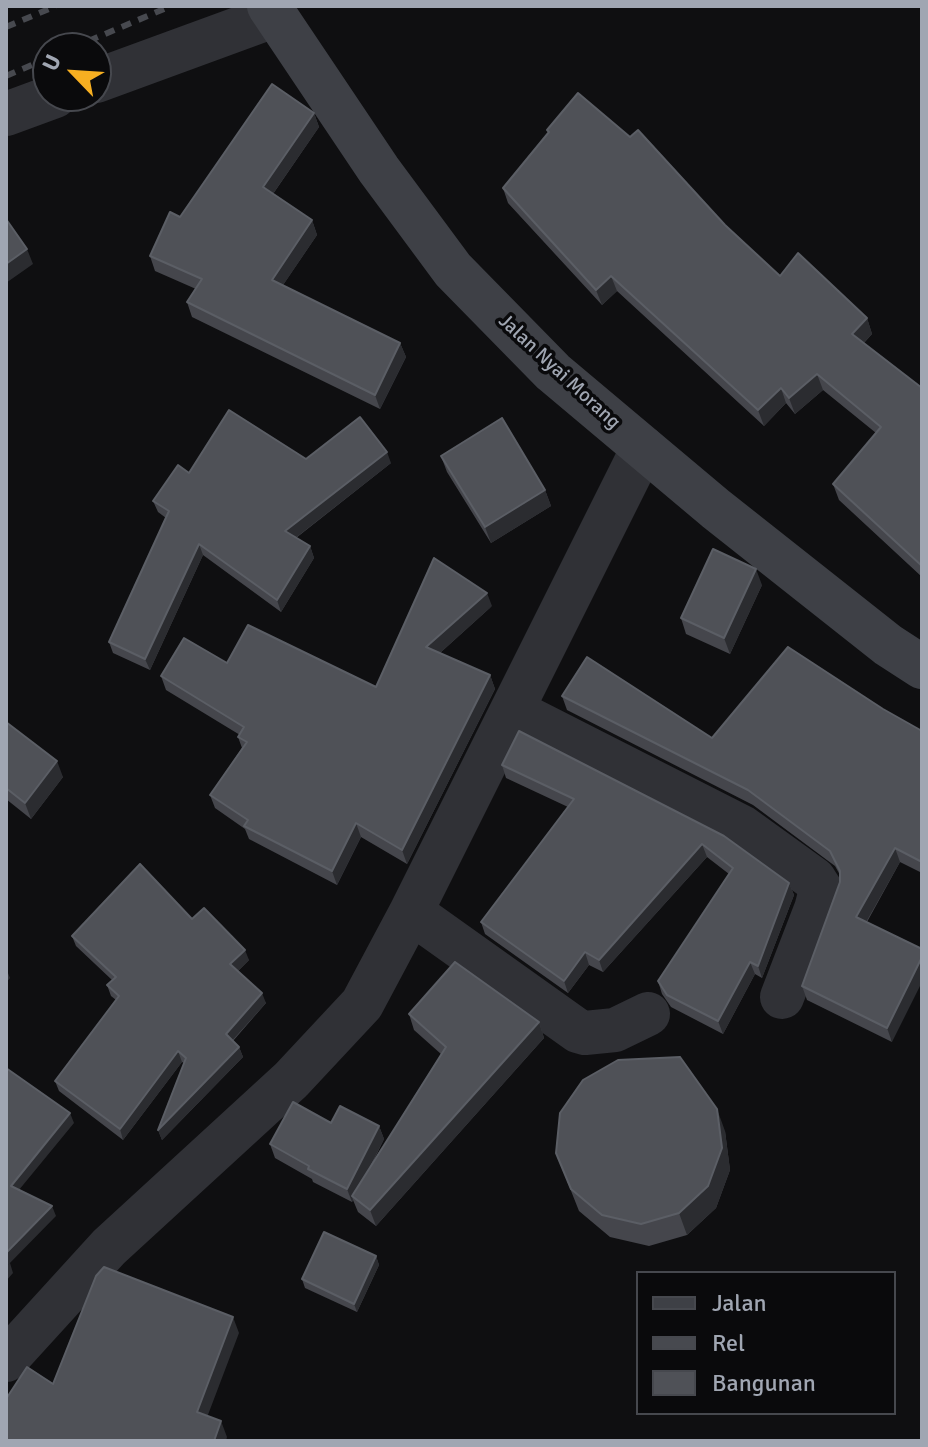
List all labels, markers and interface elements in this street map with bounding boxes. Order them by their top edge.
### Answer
north arrow [32,32,112,112]
text: U [36,50,67,75]
street label: Jalan Nyai Morang [493,309,625,435]
legend [636,1271,896,1415]
text: Jalan [712,1288,767,1318]
text: Rel [712,1328,745,1358]
text: Bangunan [712,1368,816,1398]

